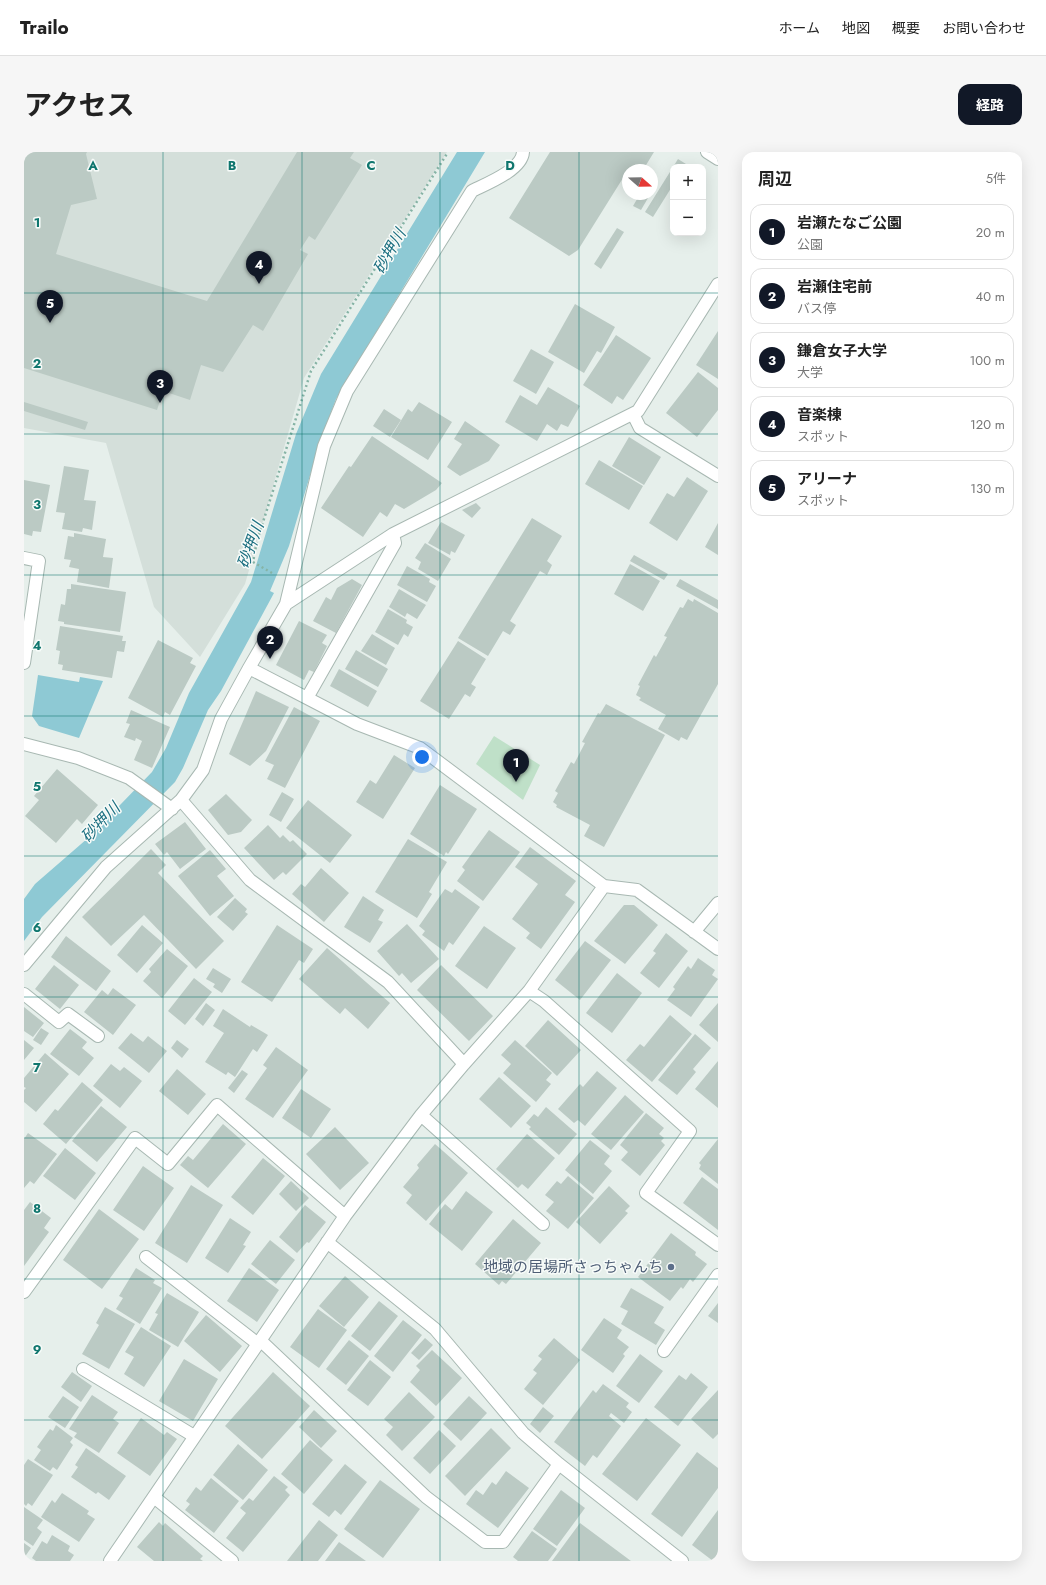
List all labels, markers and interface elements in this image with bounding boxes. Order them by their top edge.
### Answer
text: Trailo [20,14,69,41]
text: ホーム [778,18,820,38]
text: 地図 [842,18,870,38]
text: 概要 [892,18,920,38]
text: お問い合わせ [942,18,1026,38]
button: 経路 [958,84,1022,125]
text: アクセス [24,85,135,126]
text: A [87,156,98,175]
text: B [228,156,237,175]
text: C [366,156,376,175]
text: D [505,156,515,175]
north arrow [622,164,658,200]
map controls [670,164,706,236]
button: + [670,164,706,200]
text: 周辺 [758,167,792,191]
text: 5件 [986,169,1006,188]
button: − [670,200,706,236]
text: 岩瀬たなご公園 [797,212,902,234]
text: 1 [34,213,40,232]
water label: 砂押川 [368,223,412,278]
text: 1 [769,223,775,242]
text: 20 m [976,223,1005,242]
text: 公園 [797,235,823,254]
pin: 4 [246,251,272,284]
text: 岩瀬住宅前 [797,276,872,298]
text: 2 [768,287,776,306]
text: 40 m [976,287,1005,306]
pin: 5 [37,290,63,323]
text: バス停 [797,299,836,318]
text: 鎌倉女子大学 [797,340,887,362]
text: 3 [768,351,776,370]
text: 100 m [970,351,1005,370]
text: 2 [33,354,41,373]
text: 大学 [797,363,823,382]
pin: 3 [147,370,173,403]
text: 音楽棟 [797,404,842,426]
text: 4 [767,415,777,434]
text: 120 m [970,415,1005,434]
text: スポット [797,427,849,446]
text: アリーナ [797,468,857,490]
text: 5 [768,479,776,498]
text: 130 m [970,479,1005,498]
text: スポット [797,491,849,510]
text: 3 [33,495,41,514]
water label: 砂押川 [231,517,270,572]
pin: 2 [257,626,283,659]
text: 4 [32,636,42,655]
your location [412,747,432,767]
pin: 1 [503,749,529,782]
text: 5 [33,777,41,796]
water label: 砂押川 [75,796,127,848]
text: 6 [33,918,42,937]
text: 7 [33,1058,41,1077]
text: 8 [33,1199,41,1218]
place label: 地域の居場所さっちゃんち [483,1256,663,1278]
marker: 地域の居場所さっちゃんち [666,1262,676,1272]
text: 9 [33,1340,42,1359]

